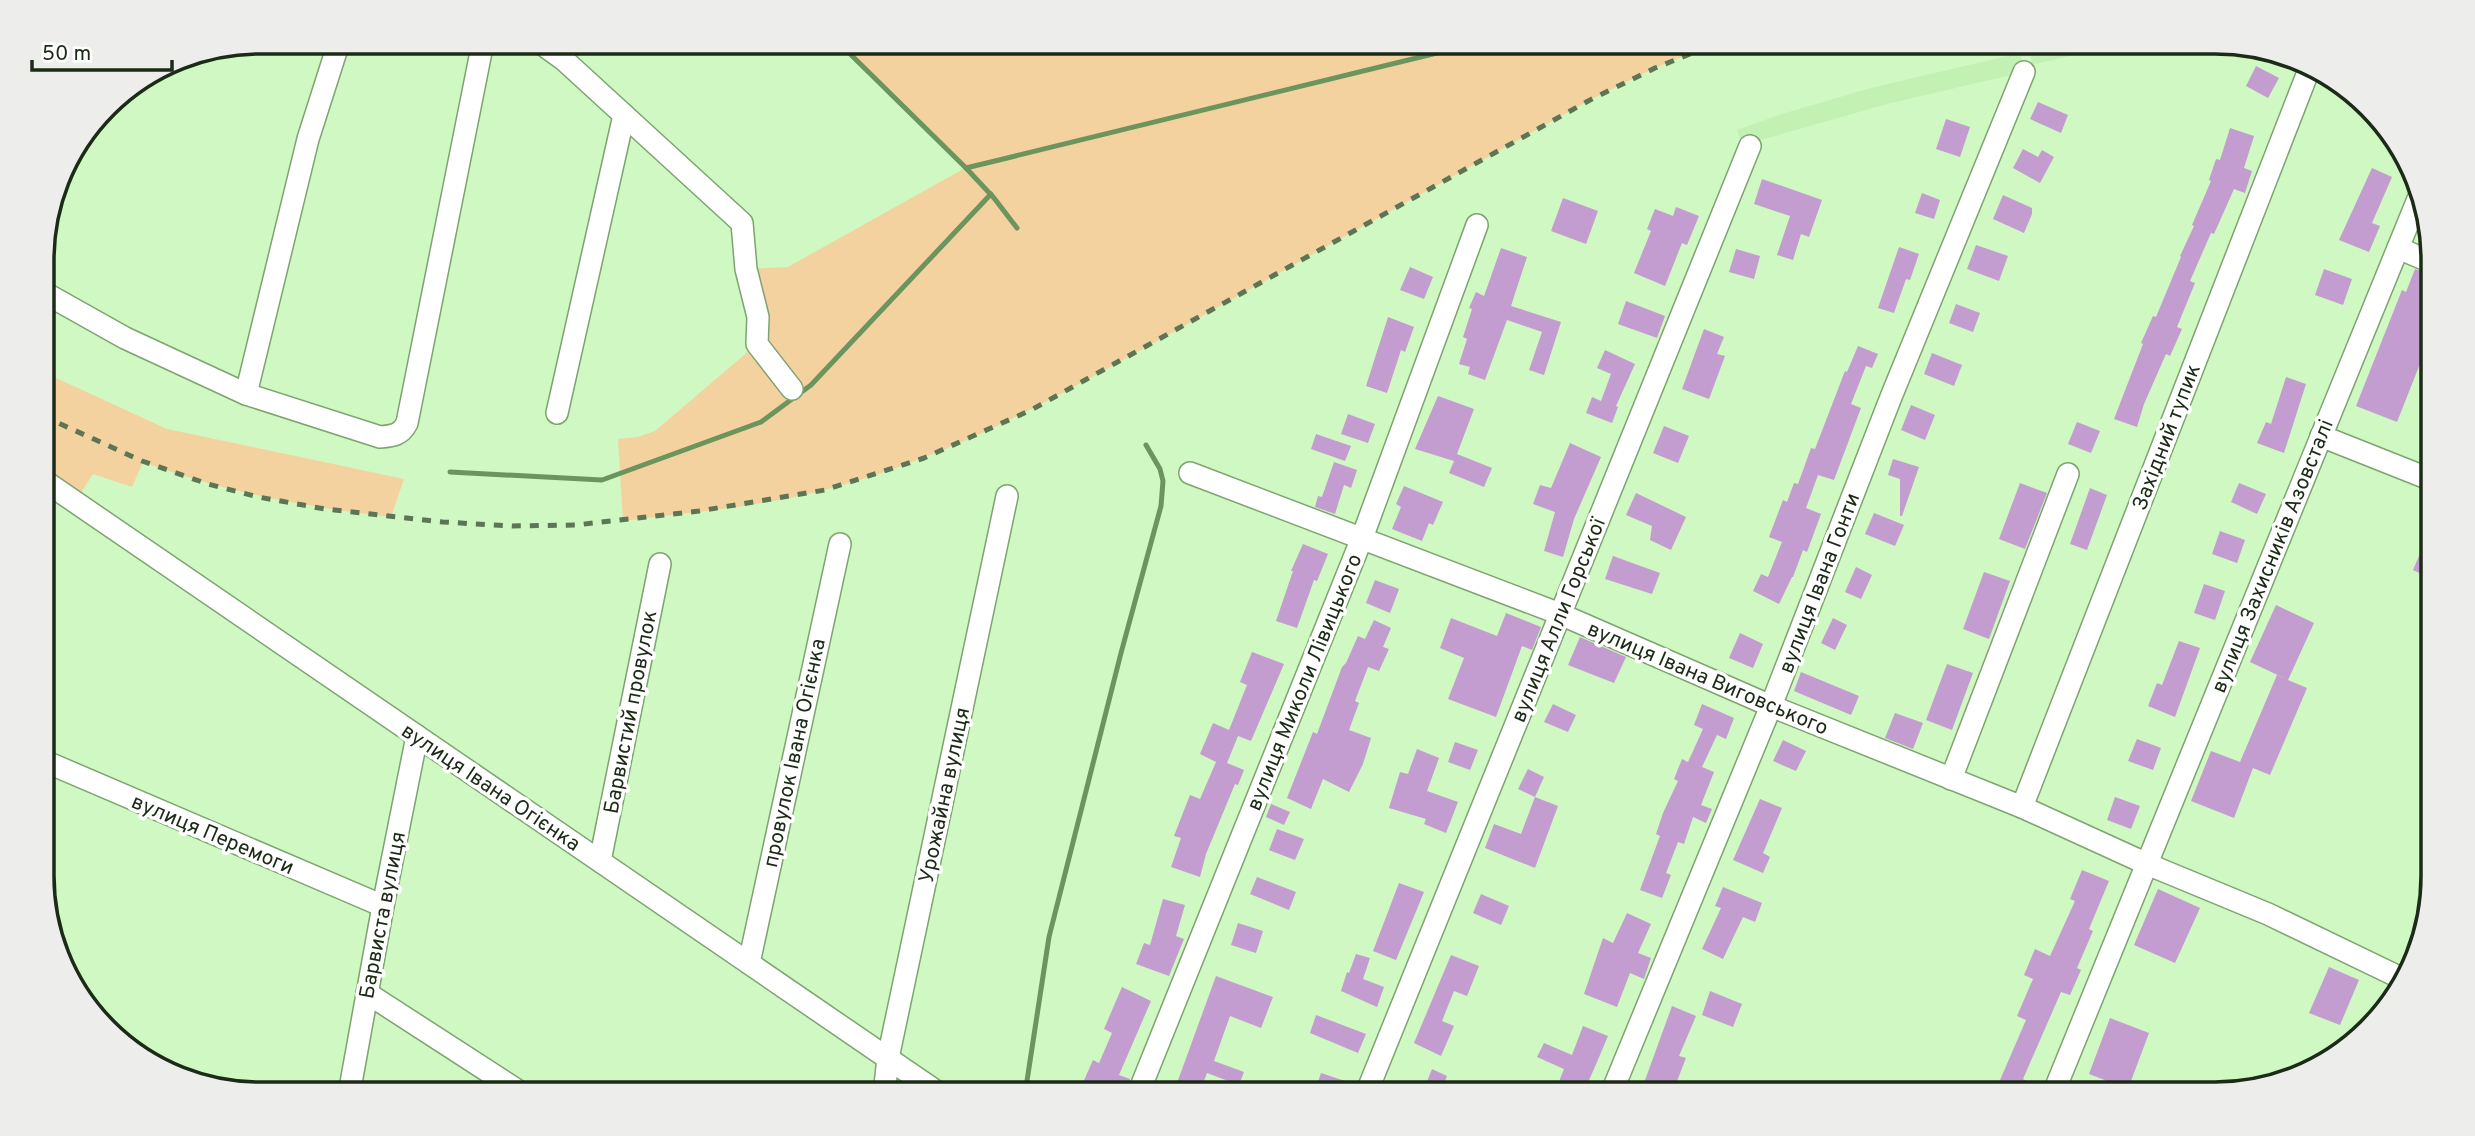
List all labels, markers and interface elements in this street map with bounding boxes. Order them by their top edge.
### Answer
scale bar [32,28,172,72]
text: 50 m [42,41,91,68]
street label: Західний тупик [2127,360,2208,515]
street label: вулиця Захисників Азовсталі [2206,416,2341,697]
street label: вулиця Івана Гонти [1774,489,1867,678]
street label: вулиця Алли Горської [1506,514,1613,727]
street label: вулиця Миколи Лівицького [1241,550,1369,815]
street label: Барвистий провулок [598,608,664,816]
street label: вулиця Івана Виговського [1583,616,1832,742]
street label: провулок Івана Огієнка [758,636,833,870]
street label: Урожайна вулиця [914,705,977,886]
street label: вулиця Івана Огієнка [395,718,585,858]
street label: вулиця Перемоги [127,789,298,882]
street label: Барвиста вулиця [354,829,413,1001]

